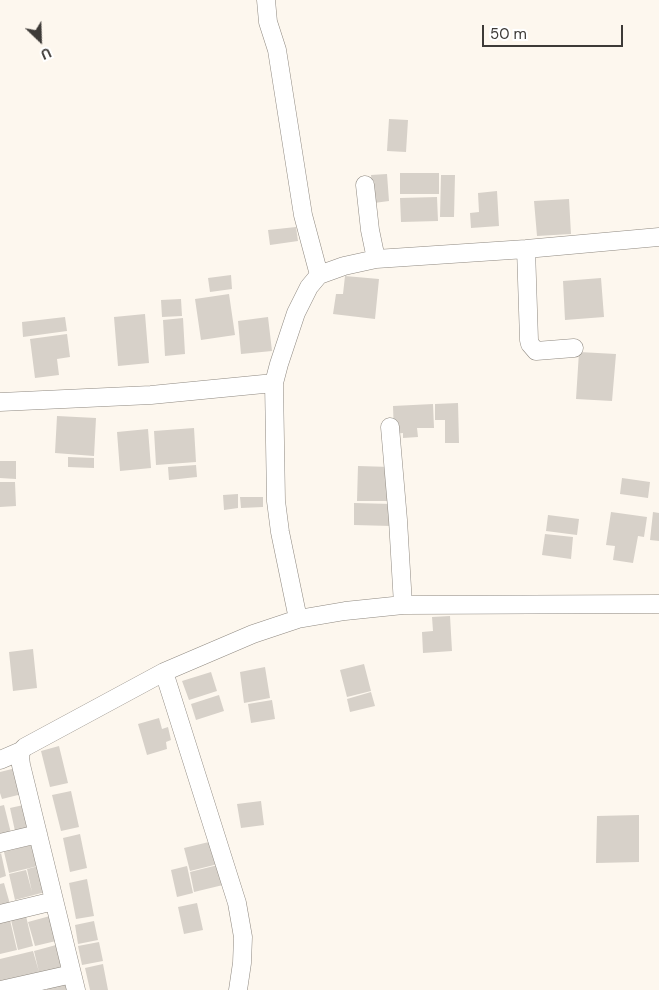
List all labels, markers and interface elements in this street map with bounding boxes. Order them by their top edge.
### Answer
north arrow [15,15,65,65]
scale bar [484,15,625,47]
text: 50 m [490,24,527,44]
text: U [38,44,54,64]

